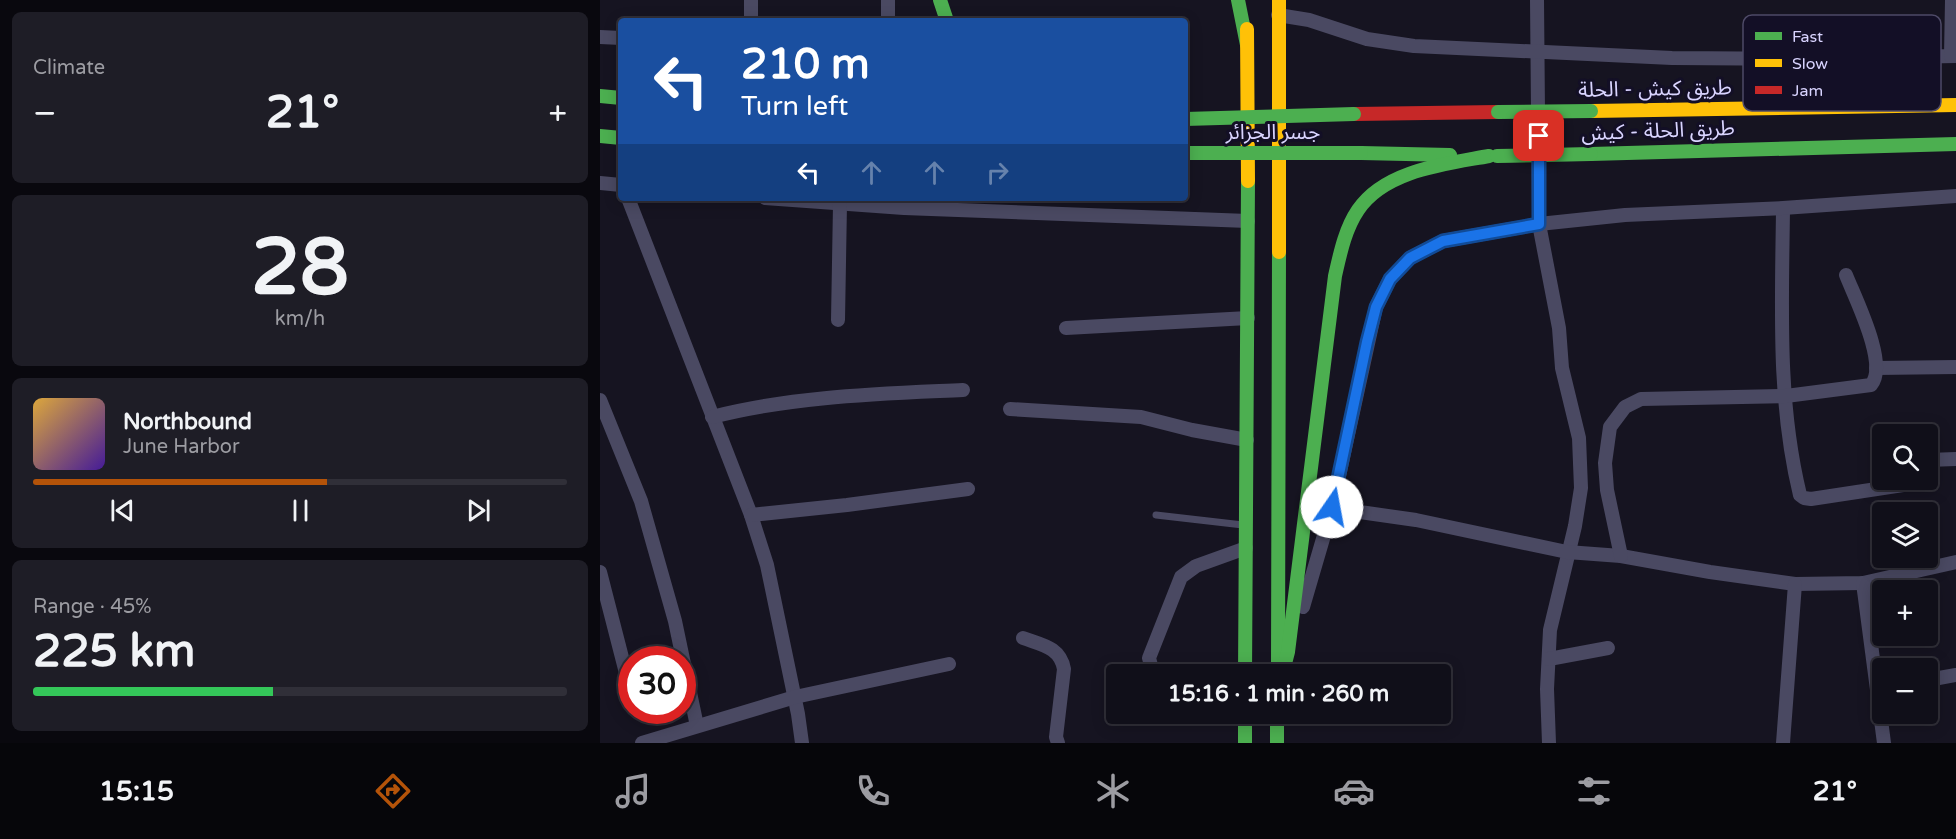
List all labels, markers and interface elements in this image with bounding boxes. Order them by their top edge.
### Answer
legend [1743,15,1941,111]
text: Fast [1792,27,1823,47]
text: 210 m [741,39,870,90]
icon: left [642,42,720,120]
text: Slow [1792,54,1828,74]
text: Climate [33,56,105,80]
street label: طريق كيش - الحلة [1578,75,1732,103]
text: Jam [1792,81,1823,101]
text: 21° [266,86,339,140]
text: Turn left [741,90,848,123]
text: − [33,94,57,133]
text: + [548,94,567,133]
pin [1513,110,1564,161]
street label: طريق الحلة - كيش [1581,116,1735,146]
icon: arrive [1522,119,1555,152]
street label: جسر الجزائر [1225,120,1320,145]
icon: left [792,156,825,189]
icon: ahead [855,156,888,189]
icon: ahead [918,156,951,189]
icon: right [981,156,1014,189]
text: 28 [251,221,349,315]
text: km/h [275,307,325,331]
text: Northbound [123,409,252,435]
map controls [1872,424,1938,724]
button: search [1872,424,1938,490]
text: June Harbor [123,435,240,459]
position arrow [1300,475,1364,539]
icon: previous [106,494,139,527]
icon: pause [284,494,317,527]
icon: next [462,494,495,527]
button: layers [1872,502,1938,568]
button: + [1872,580,1938,646]
text: Range · 45% [33,595,152,619]
text: 225 km [33,625,195,679]
speed limit sign: 30 [618,646,696,724]
button: − [1872,658,1938,724]
text: 15:16 · 1 min · 260 m [1168,681,1389,707]
icon: directions [372,770,414,812]
icon: music [612,770,654,812]
icon: phone [852,770,894,812]
icon: climate [1092,770,1134,812]
icon: car [1333,770,1375,812]
icon: filters [1573,770,1615,812]
text: 15:15 [99,775,174,808]
text: 21° [1813,775,1857,808]

